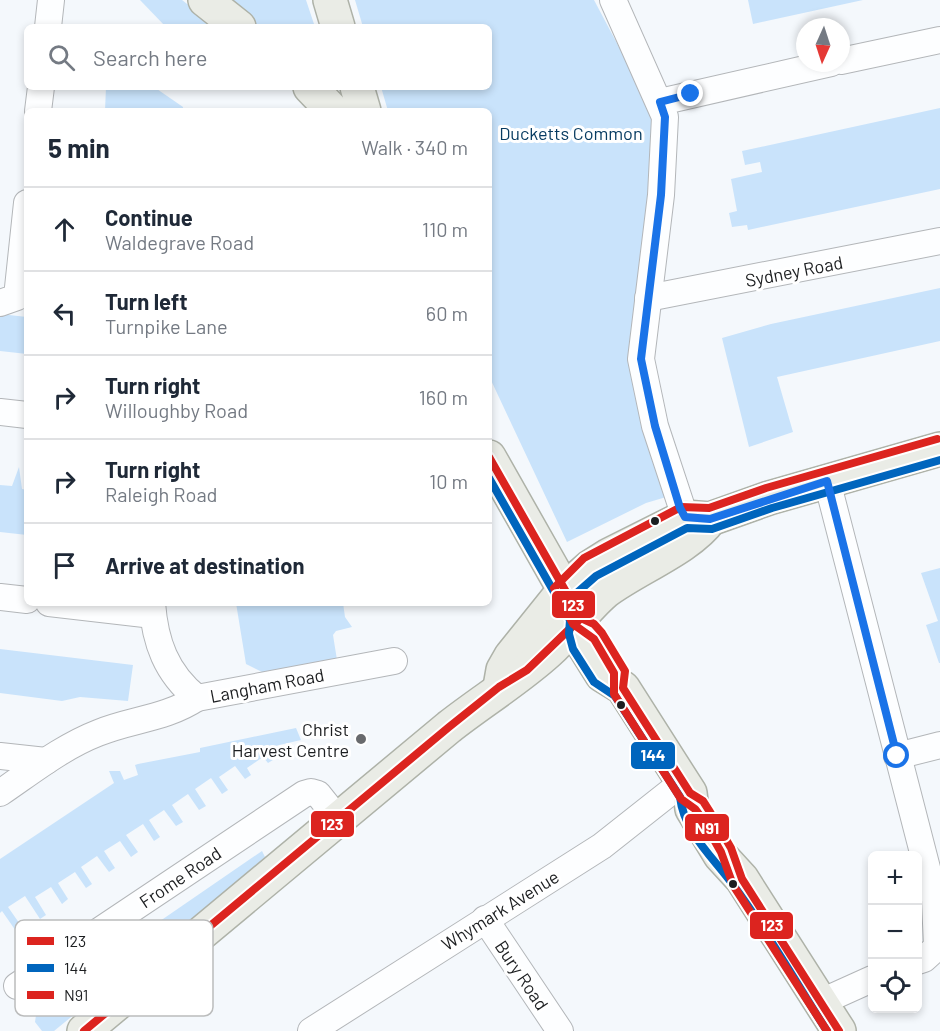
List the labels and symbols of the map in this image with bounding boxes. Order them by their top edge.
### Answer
north arrow [796,18,850,72]
route end [677,80,703,106]
park label: Ducketts Common [499,122,643,144]
street label: Sydney Road [743,251,845,291]
unlabelled marker [649,515,661,527]
line badge: 123 [551,590,596,619]
text: 123 [561,595,585,614]
street label: Langham Road [208,663,326,707]
unlabelled marker [615,699,627,711]
place label: Christ Harvest Centre [232,718,349,761]
marker: Christ Harvest Centre [354,732,368,746]
line badge: 144 [630,741,676,770]
route start [883,742,909,768]
text: 144 [640,745,666,764]
line badge: 123 [310,810,355,838]
line badge: N91 [684,813,730,842]
text: 123 [320,814,344,833]
text: N91 [695,818,719,837]
street label: Frome Road [135,842,225,912]
street label: Whymark Avenue [437,865,563,955]
unlabelled marker [727,878,739,890]
line badge: 123 [749,911,794,940]
text: 123 [760,915,784,934]
legend [15,920,213,1016]
text: 123 [64,931,86,950]
street label: Bury Road [491,936,553,1014]
text: 144 [64,958,87,977]
text: N91 [64,985,88,1004]

